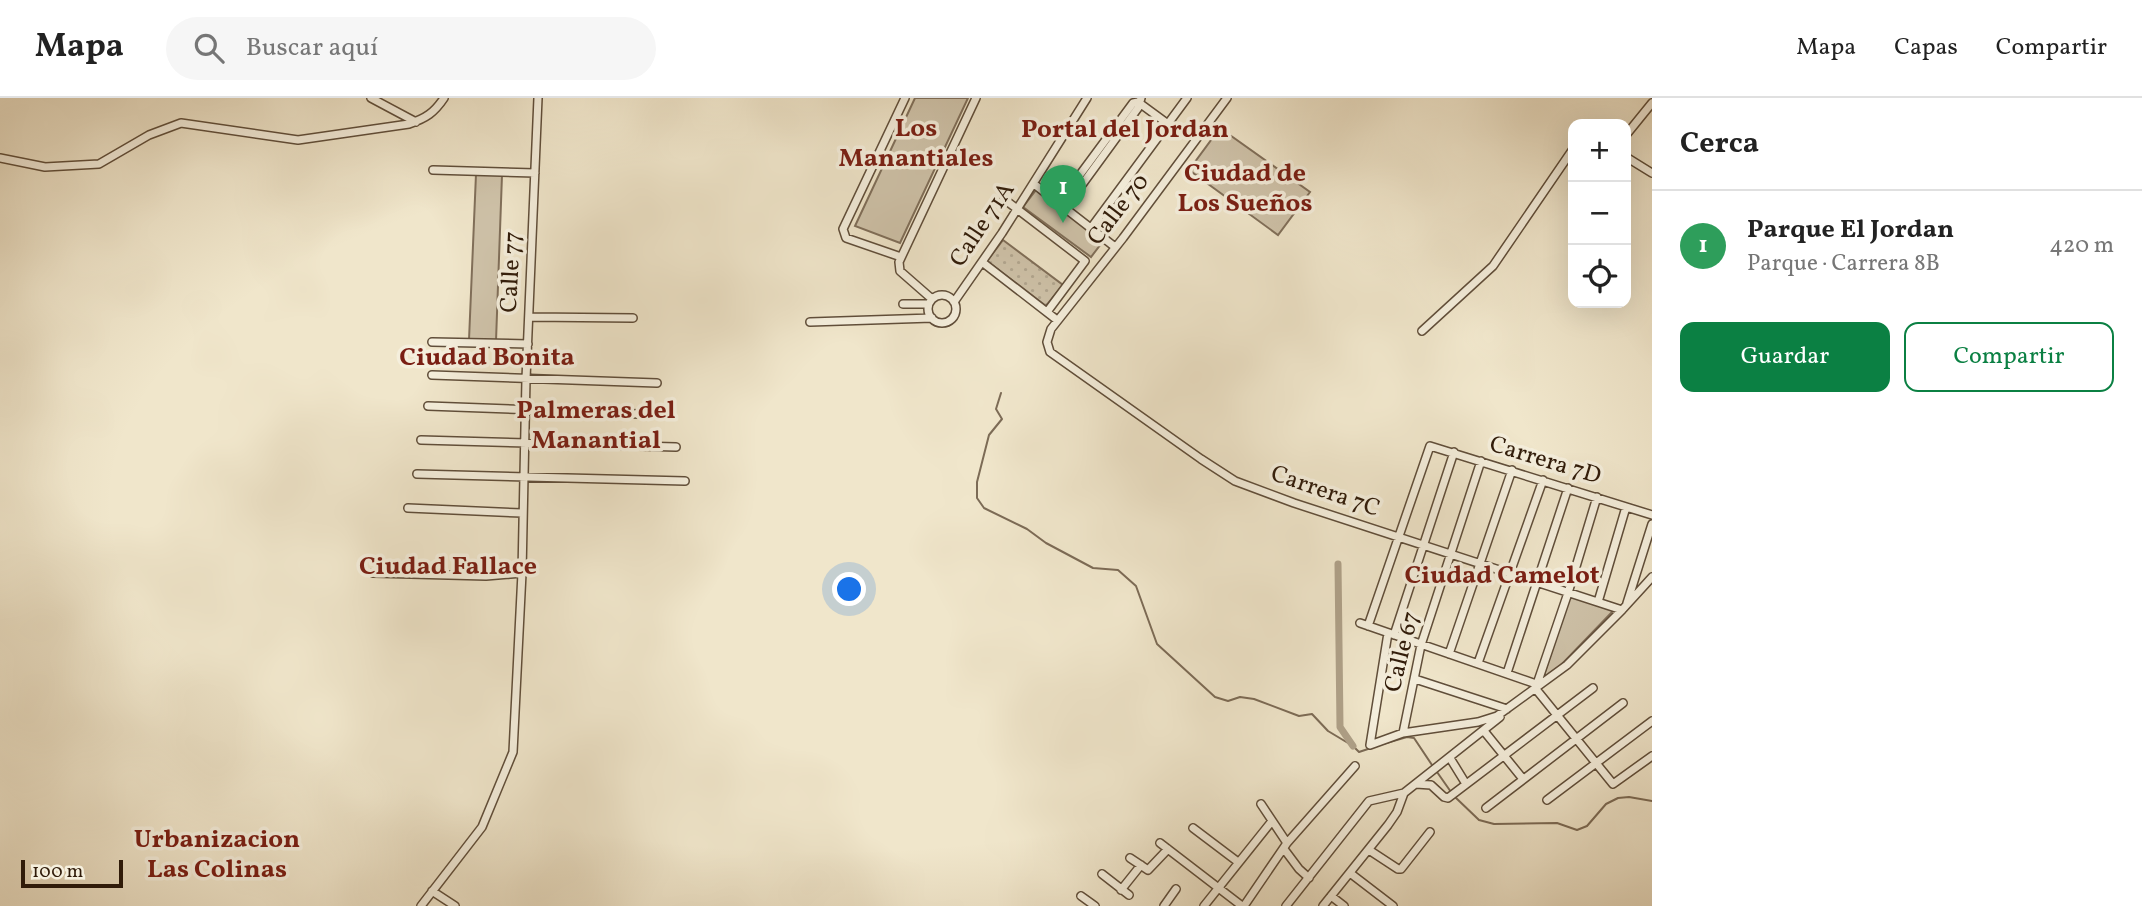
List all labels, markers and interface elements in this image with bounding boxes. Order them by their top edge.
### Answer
search box [166,17,656,80]
text: Mapa [35,25,124,71]
icon: search [190,29,228,67]
text: Buscar aquí [246,30,378,66]
text: Mapa [1796,31,1856,65]
text: Capas [1894,31,1958,65]
text: Compartir [1996,31,2107,65]
district label: Los Manantiales [839,111,993,177]
district label: Portal del Jordan [1021,112,1229,148]
map controls [1568,119,1631,308]
button: + [1568,119,1631,182]
text: Cerca [1680,123,1759,165]
district label: Ciudad de Los Sueños [1177,156,1313,222]
pin: 1 [1040,165,1086,223]
street label: Calle 70 [1080,167,1158,253]
street label: Calle 71A [942,176,1024,274]
button: − [1568,182,1631,245]
text: Parque El Jordan [1747,212,1954,248]
street label: Calle 77 [493,230,531,314]
text: 1 [1698,230,1708,262]
text: 420 m [2049,230,2114,262]
button: locate [1568,245,1631,308]
text: Parque · Carrera 8B [1747,248,1940,280]
button: Guardar [1680,322,1890,392]
button: Compartir [1904,322,2114,392]
district label: Ciudad Bonita [399,340,575,376]
district label: Palmeras del Manantial [516,393,676,459]
street label: Carrera 7D [1485,428,1605,494]
street label: Carrera 7C [1266,457,1384,527]
district label: Ciudad Fallace [359,549,537,585]
district label: Ciudad Camelot [1404,558,1600,594]
your location [832,572,866,606]
street label: Calle 67 [1377,608,1429,696]
district label: Urbanizacion Las Colinas [134,822,300,888]
scale bar [21,857,122,889]
text: 100 m [32,859,83,885]

